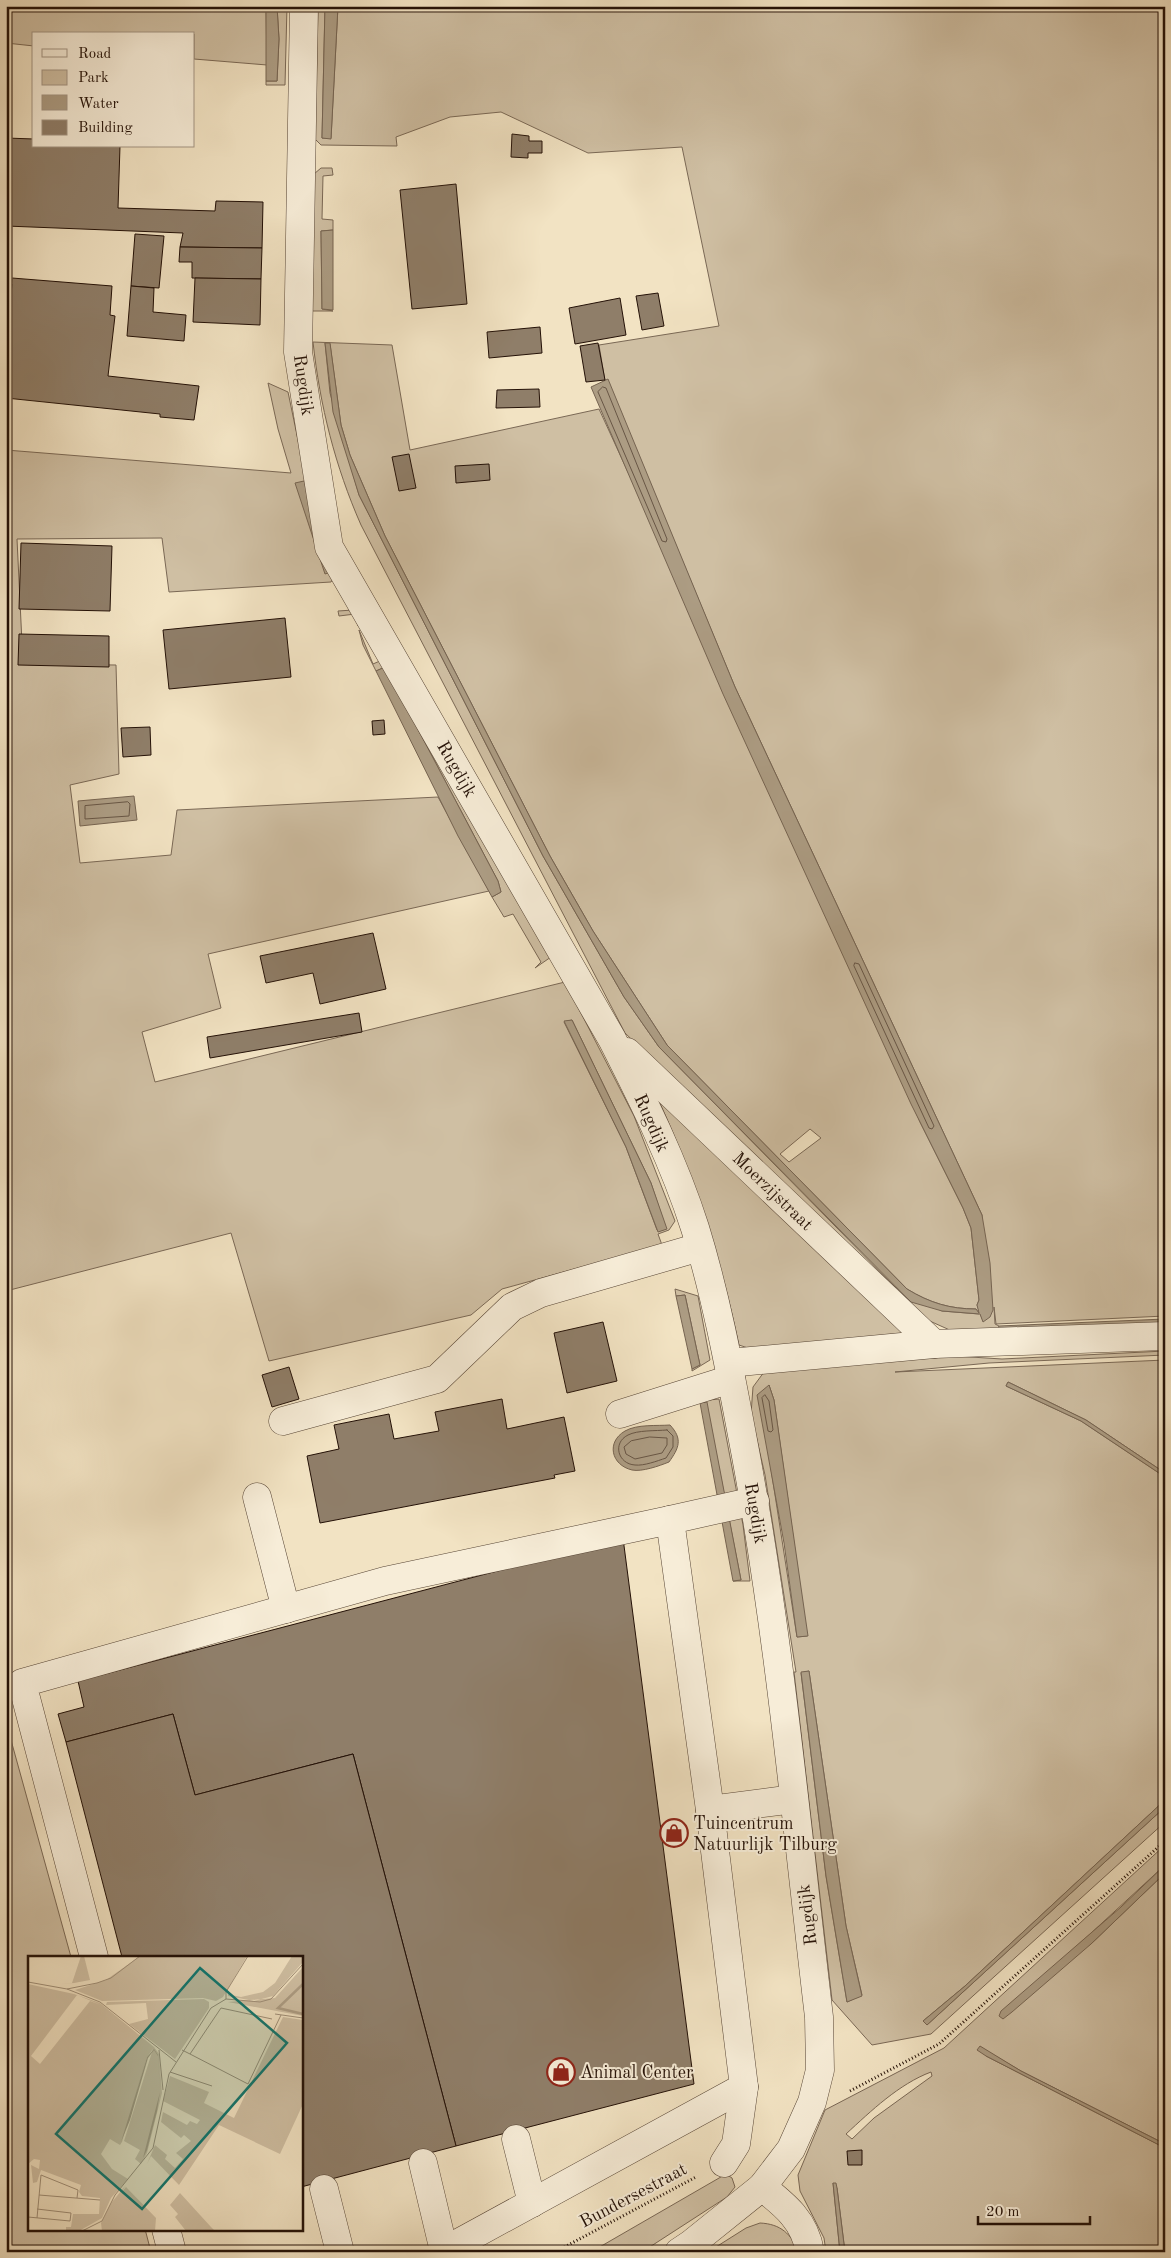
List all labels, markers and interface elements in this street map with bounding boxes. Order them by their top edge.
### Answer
legend [32,32,195,148]
text: Road [78,47,112,62]
text: Park [78,71,109,86]
text: Water [78,97,119,112]
text: Building [78,121,133,136]
street label: Rugdijk [290,353,316,417]
street label: Rugdijk [433,738,479,801]
street label: Rugdijk [630,1092,672,1155]
street label: Moerzijstraat [729,1149,816,1234]
street label: Rugdijk [741,1481,769,1545]
place label: Tuincentrum Natuurlijk Tilburg [693,1815,837,1854]
shop icon: Tuincentrum Natuurlijk Tilburg [659,1818,689,1848]
street label: Rugdijk [795,1883,821,1947]
inset map [28,1956,302,2230]
shop icon: Animal Center [546,2057,576,2087]
place label: Animal Center [580,2064,694,2082]
street label: Bundersestraat [577,2160,690,2232]
scale bar [978,2193,1091,2225]
text: 20 m [986,2205,1020,2220]

